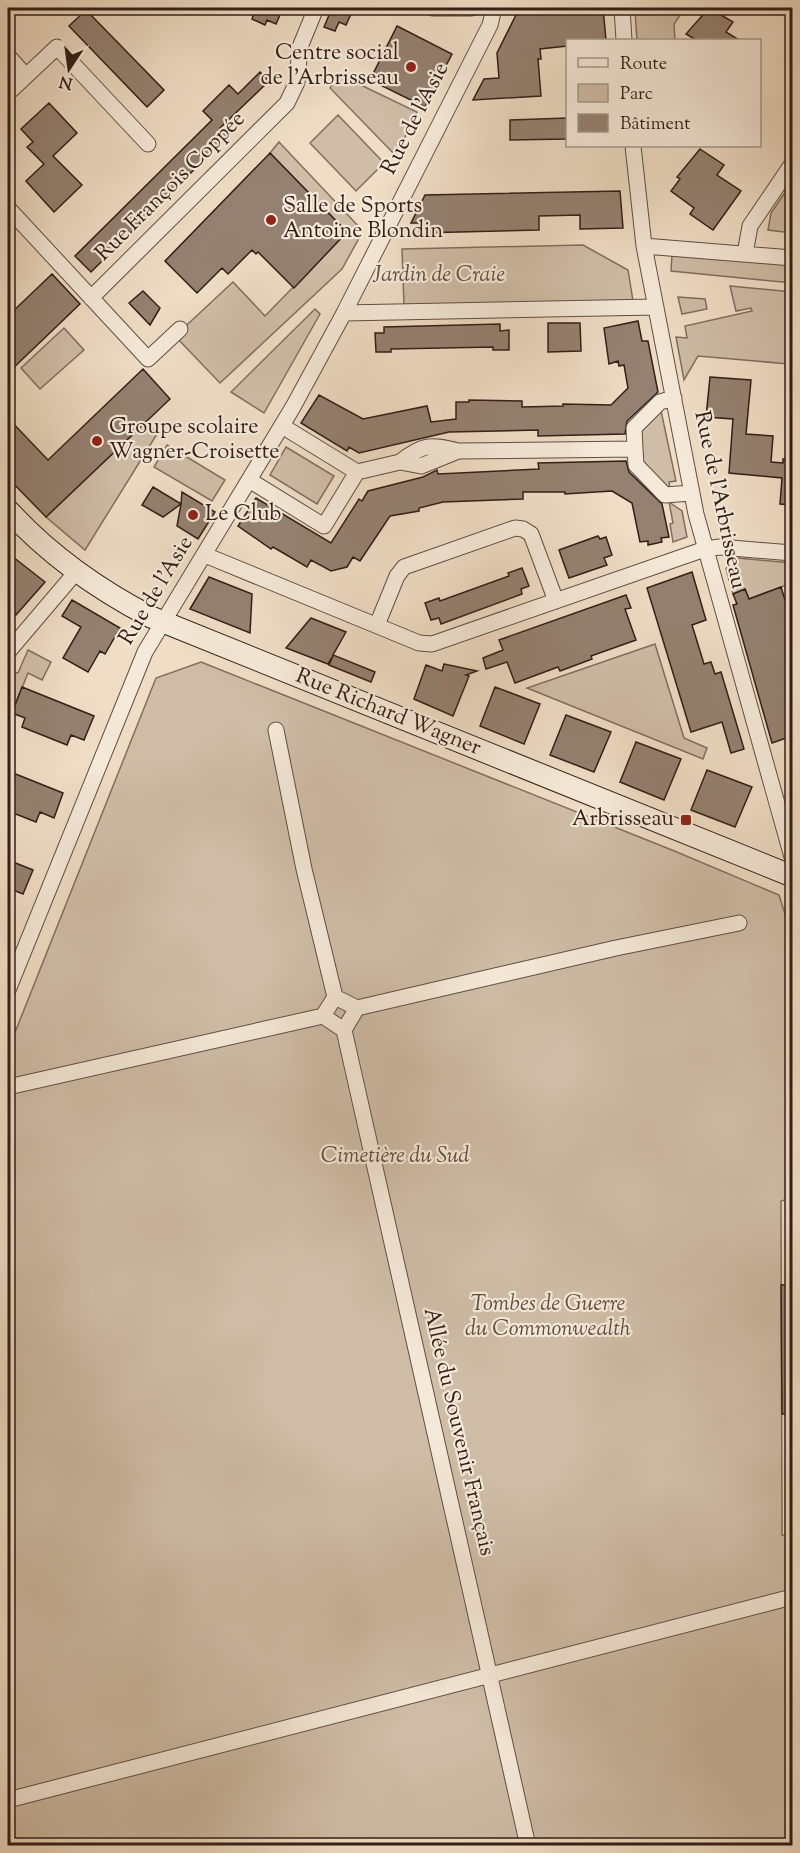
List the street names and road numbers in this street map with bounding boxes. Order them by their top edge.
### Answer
street label: Rue de l'Asie [374,57,458,181]
street label: Rue François Coppée [89,105,253,269]
street label: Rue de l'Arbrisseau [685,408,754,592]
street label: Rue de l'Asie [112,530,202,652]
street label: Rue Richard Wagner [290,661,486,765]
street label: Allée du Souvenir Français [414,1305,502,1559]

